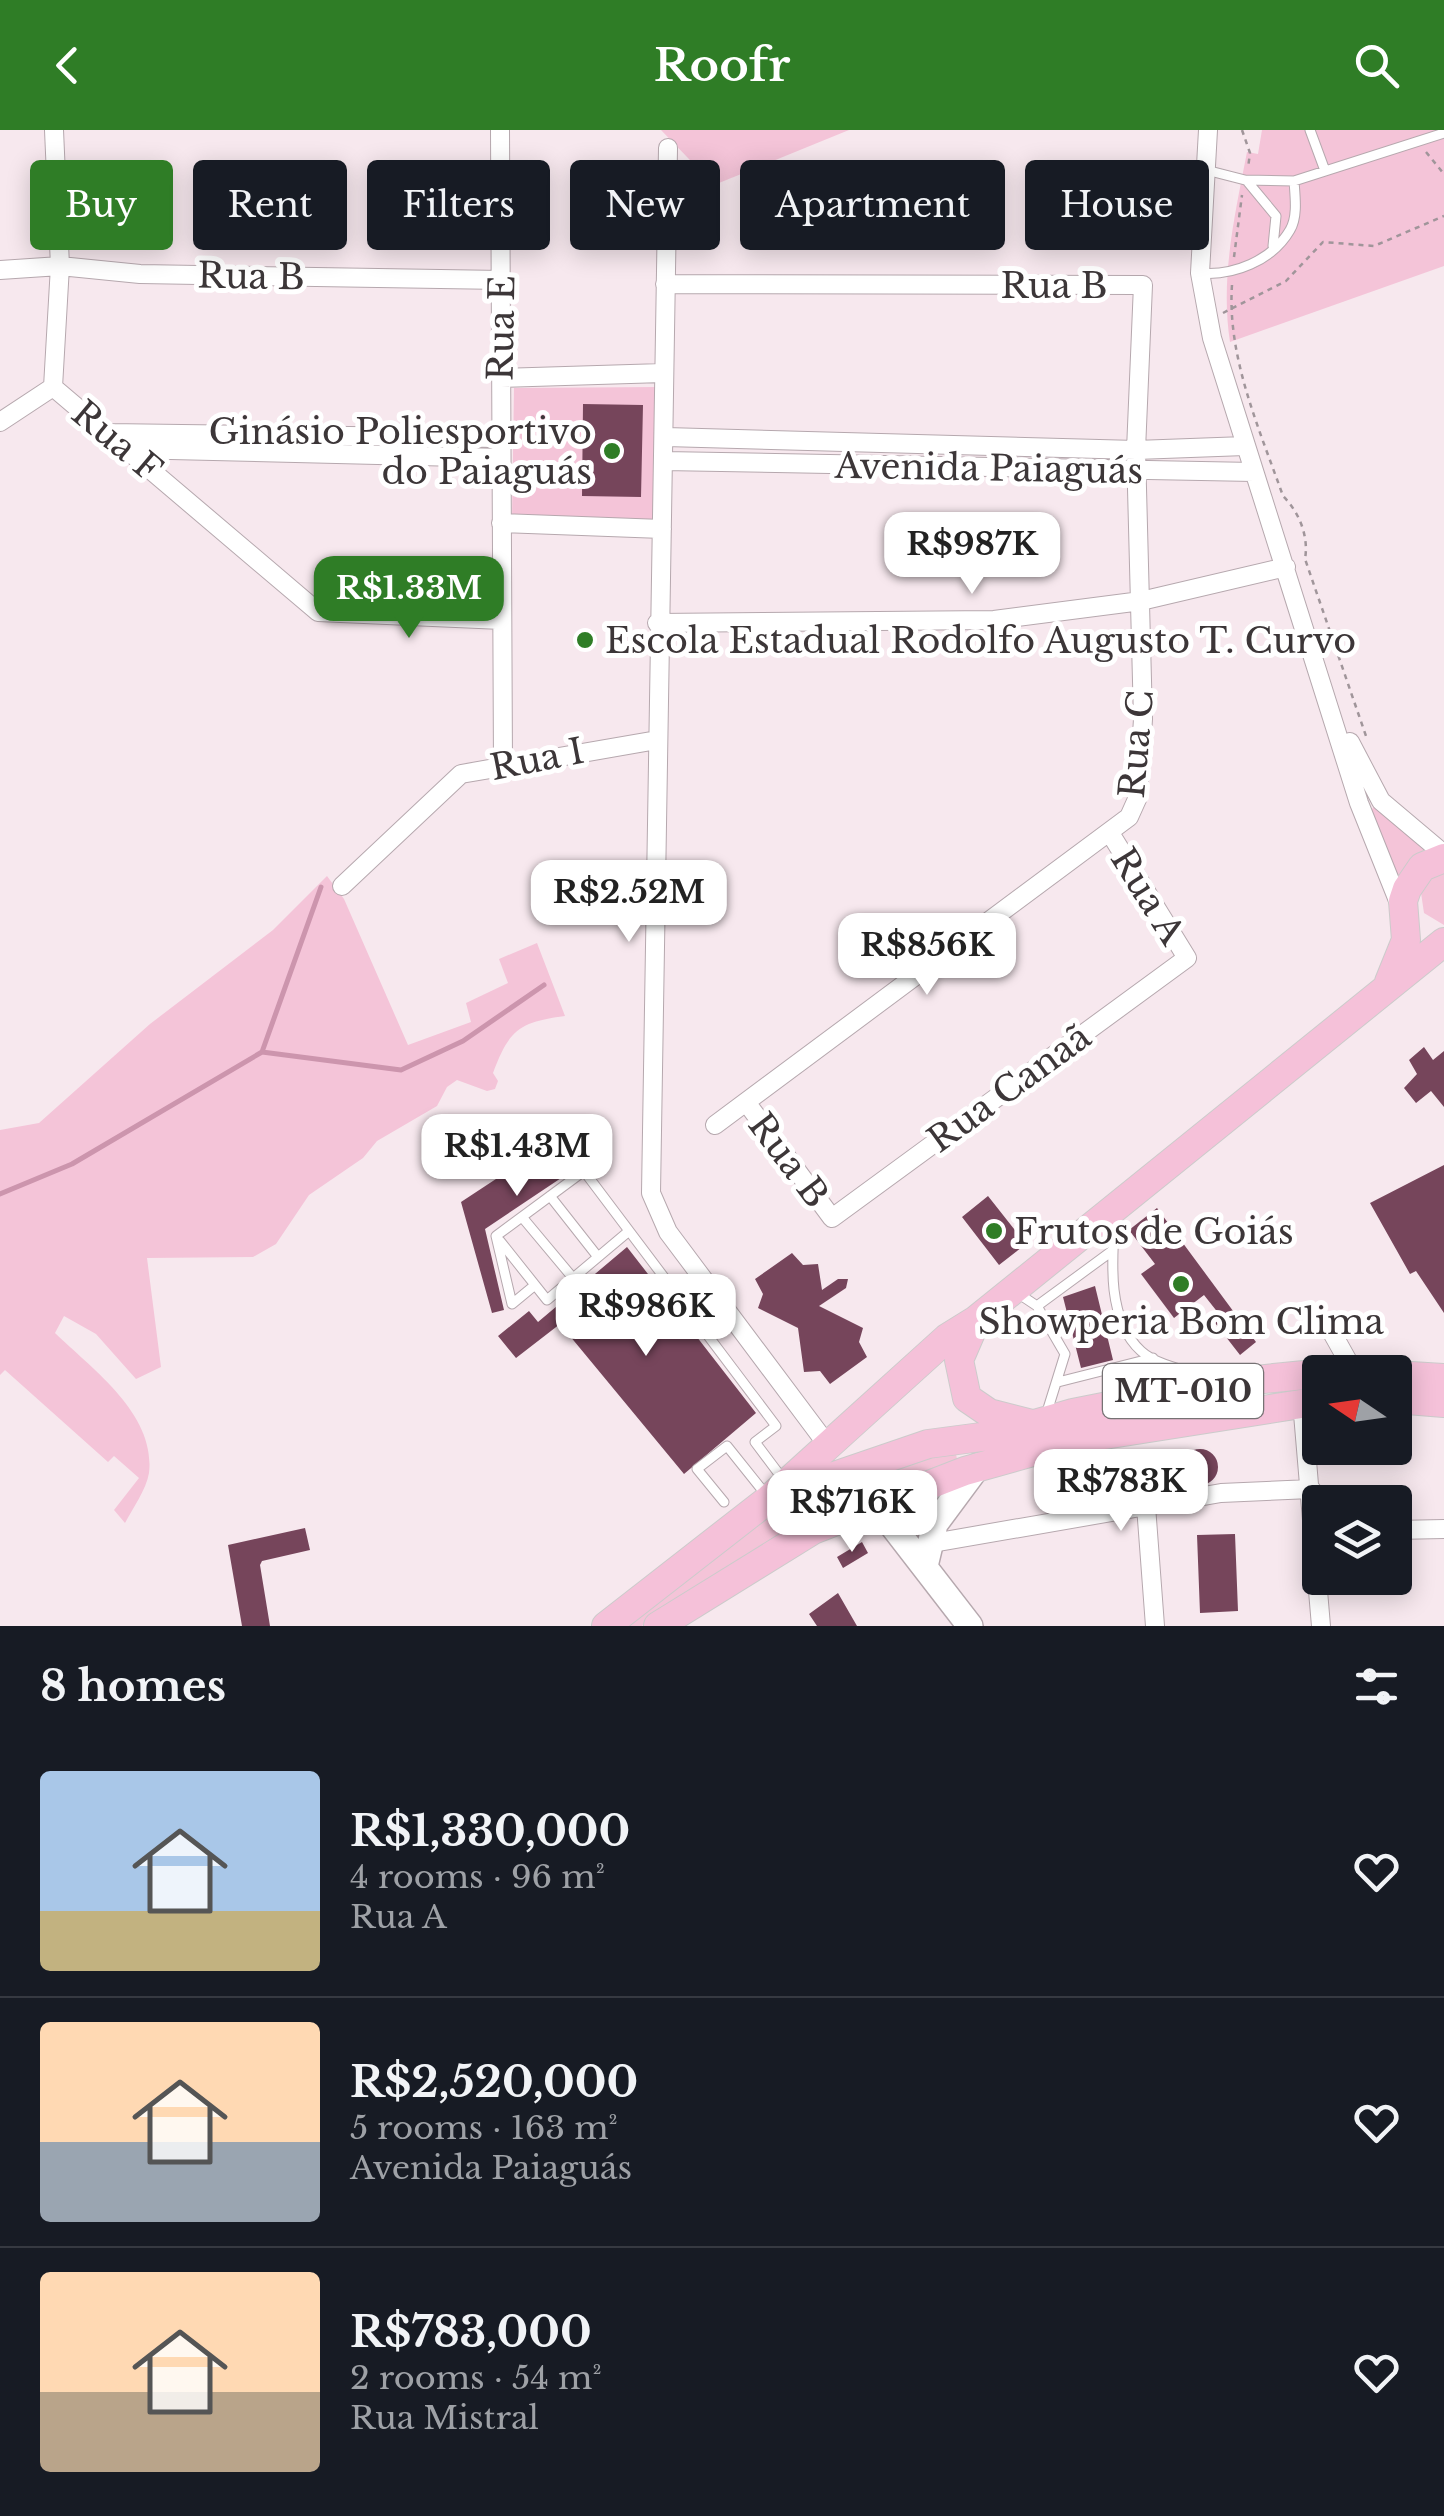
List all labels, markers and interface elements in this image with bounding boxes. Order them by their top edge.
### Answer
text: Roofr [654,37,790,93]
icon: back [40,38,95,93]
icon: search [1349,38,1404,93]
chip: Buy [30,160,173,250]
chip: Rent [193,160,347,250]
chip: Filters [367,160,550,250]
chip: New [570,160,720,250]
chip: Apartment [740,160,1005,250]
chip: House [1025,160,1209,250]
street label: Rua B [197,254,305,298]
street label: Rua B [1001,264,1107,307]
street label: Rua E [479,275,523,381]
street label: Rua F [64,391,170,491]
place label: Ginásio Poliesportivo do Paiaguás [208,410,592,493]
marker: Ginásio Poliesportivo do Paiaguás [601,440,623,462]
street label: Avenida Paiaguás [833,444,1144,492]
pin: R$987K [891,512,1053,597]
text: R$987K [906,524,1038,564]
pin: R$1.33M [317,556,501,641]
text: R$1.33M [336,568,482,608]
place label: Escola Estadual Rodolfo Augusto T. Curvo [605,619,1356,662]
marker: Escola Estadual Rodolfo Augusto T. Curvo [574,629,596,651]
street label: Rua C [1110,688,1162,800]
street label: Rua I [486,729,588,789]
street label: Rua A [1102,840,1195,953]
pin: R$2.52M [537,860,721,945]
text: R$2.52M [553,872,705,912]
pin: R$856K [846,913,1008,998]
text: R$856K [860,925,994,965]
street label: Rua Canaã [919,1014,1099,1161]
street label: Rua B [740,1104,838,1216]
pin: R$1.43M [425,1114,609,1199]
text: R$1.43M [443,1126,591,1166]
place label: Frutos de Goiás [1014,1210,1294,1253]
marker: Frutos de Goiás [983,1220,1005,1242]
marker: Showperia Bom Clima [1170,1273,1192,1295]
pin: R$986K [565,1274,727,1359]
text: R$986K [578,1286,714,1326]
place label: Showperia Bom Clima [978,1300,1385,1343]
north arrow [1302,1355,1412,1465]
map controls [1302,1355,1412,1595]
road number: MT-010 [1103,1364,1263,1418]
pin: R$783K [1040,1449,1202,1534]
text: R$783K [1056,1461,1186,1501]
pin: R$716K [771,1470,933,1555]
text: R$716K [789,1482,915,1522]
button: layers [1302,1485,1412,1595]
icon: filters [1349,1659,1404,1714]
text: 8 homes [40,1660,226,1712]
text: R$1,330,000 [350,1805,630,1857]
icon: home [120,1811,240,1931]
icon: heart [1349,1844,1404,1899]
text: 4 rooms · 96 m² [350,1857,605,1897]
text: Rua A [350,1897,447,1937]
text: R$2,520,000 [350,2056,638,2108]
icon: home [120,2062,240,2182]
icon: heart [1349,2095,1404,2150]
text: 5 rooms · 163 m² [350,2108,618,2148]
text: Avenida Paiaguás [350,2148,632,2188]
text: R$783,000 [350,2306,592,2358]
icon: home [120,2312,240,2432]
icon: heart [1349,2345,1404,2400]
text: 2 rooms · 54 m² [350,2358,602,2398]
text: Rua Mistral [350,2398,539,2438]

